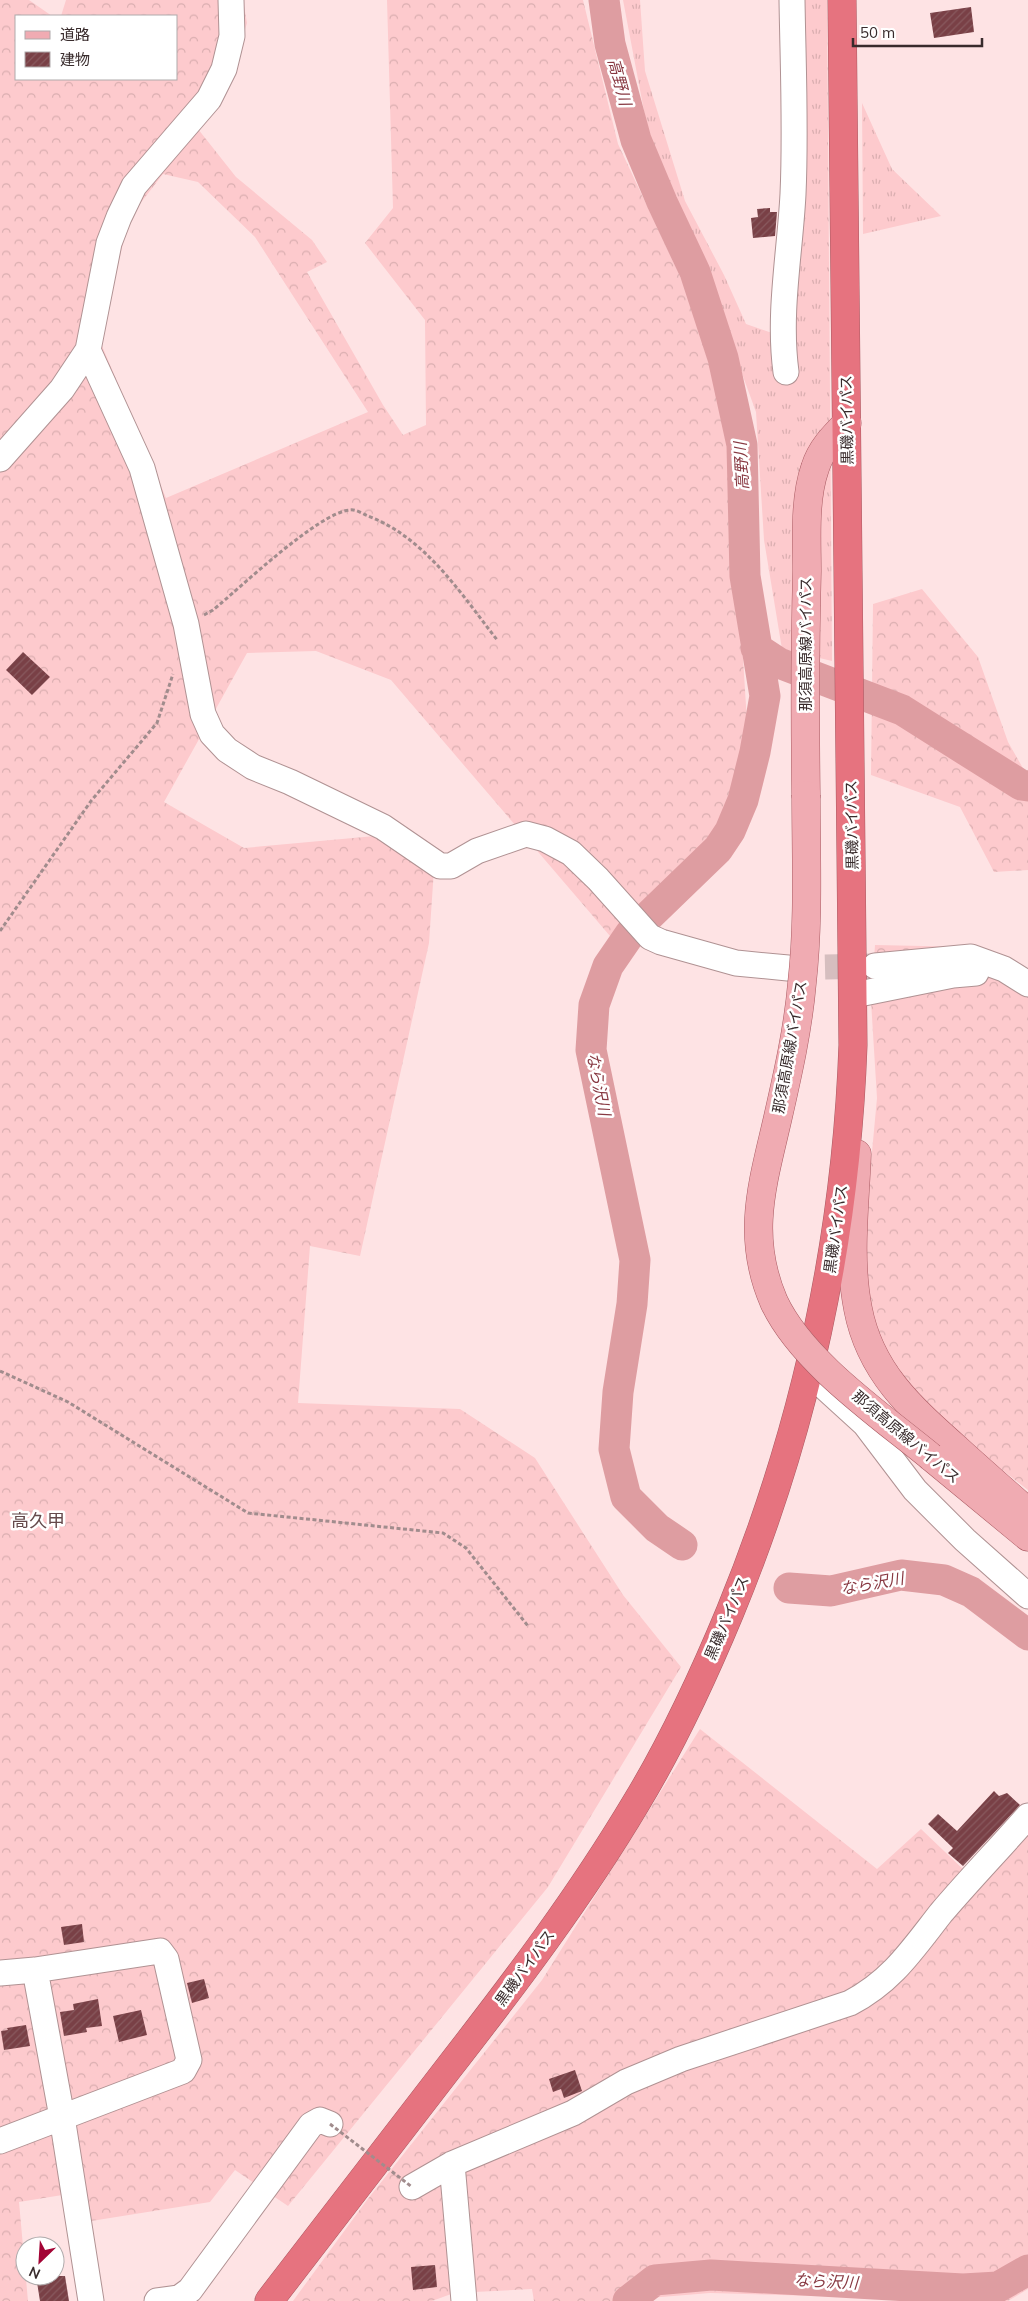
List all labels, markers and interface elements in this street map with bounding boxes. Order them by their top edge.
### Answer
legend [15,15,178,80]
scale bar [853,15,982,47]
text: 50 m [860,23,895,42]
text: 道路 [60,25,90,44]
text: 建物 [60,50,90,69]
water label: 高野川 [604,56,636,110]
street label: 黒磯バイパス [836,375,857,465]
water label: 高野川 [730,440,752,490]
street label: 那須高原線バイパス [796,577,815,711]
street label: 黒磯バイパス [841,780,862,870]
street label: 那須高原線バイパス [768,979,811,1115]
water label: なら沢川 [583,1051,615,1119]
street label: 黒磯バイパス [820,1183,851,1275]
street label: 那須高原線バイパス [849,1386,964,1487]
district label: 高久甲 [11,1509,65,1532]
water label: なら沢川 [839,1567,907,1598]
street label: 黒磯バイパス [700,1573,753,1663]
street label: 黒磯バイパス [491,1926,559,2010]
north arrow [15,2236,65,2286]
text: N [26,2262,43,2283]
water label: なら沢川 [794,2269,860,2293]

